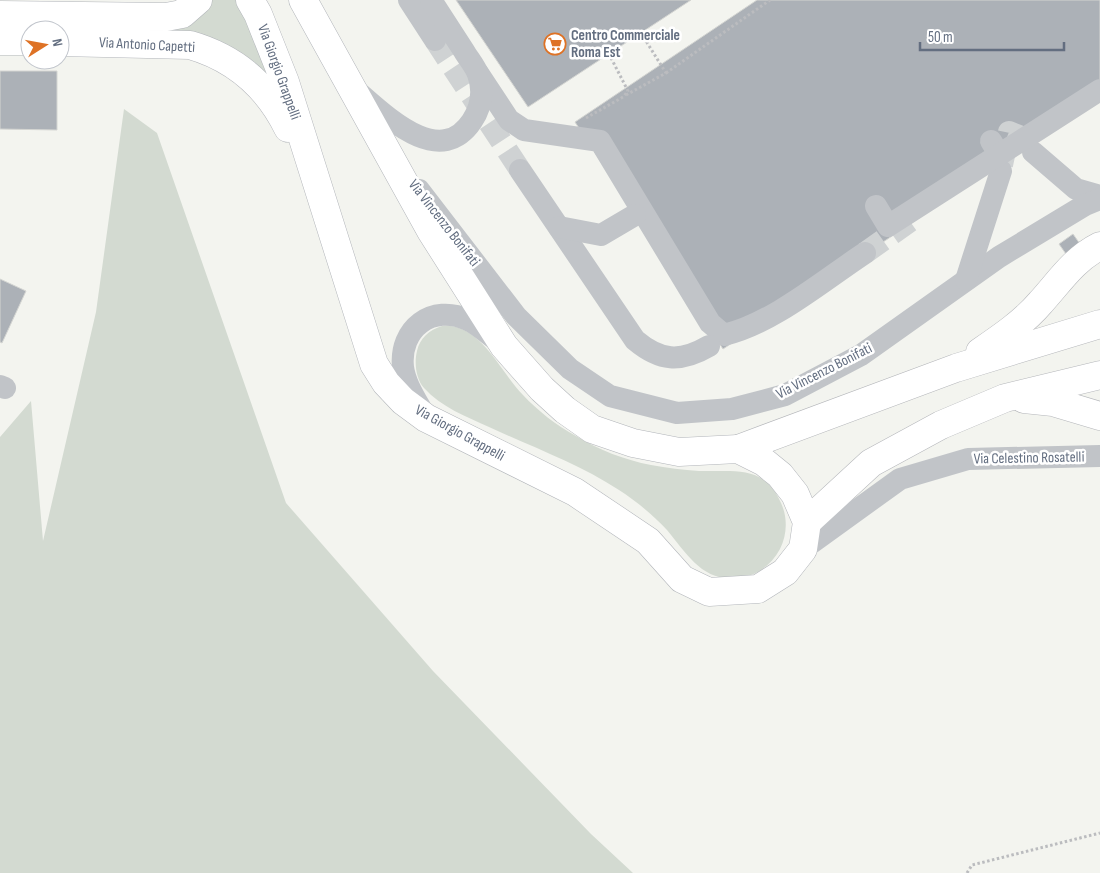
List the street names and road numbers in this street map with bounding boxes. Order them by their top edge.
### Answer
street label: Via Giorgio Grappelli [253,22,305,122]
street label: Via Antonio Capetti [98,33,196,57]
street label: Via Vincenzo Bonifati [404,176,484,270]
street label: Via Vincenzo Bonifati [773,339,875,403]
street label: Via Giorgio Grappelli [412,400,509,466]
street label: Via Celestino Rosatelli [973,448,1085,468]

